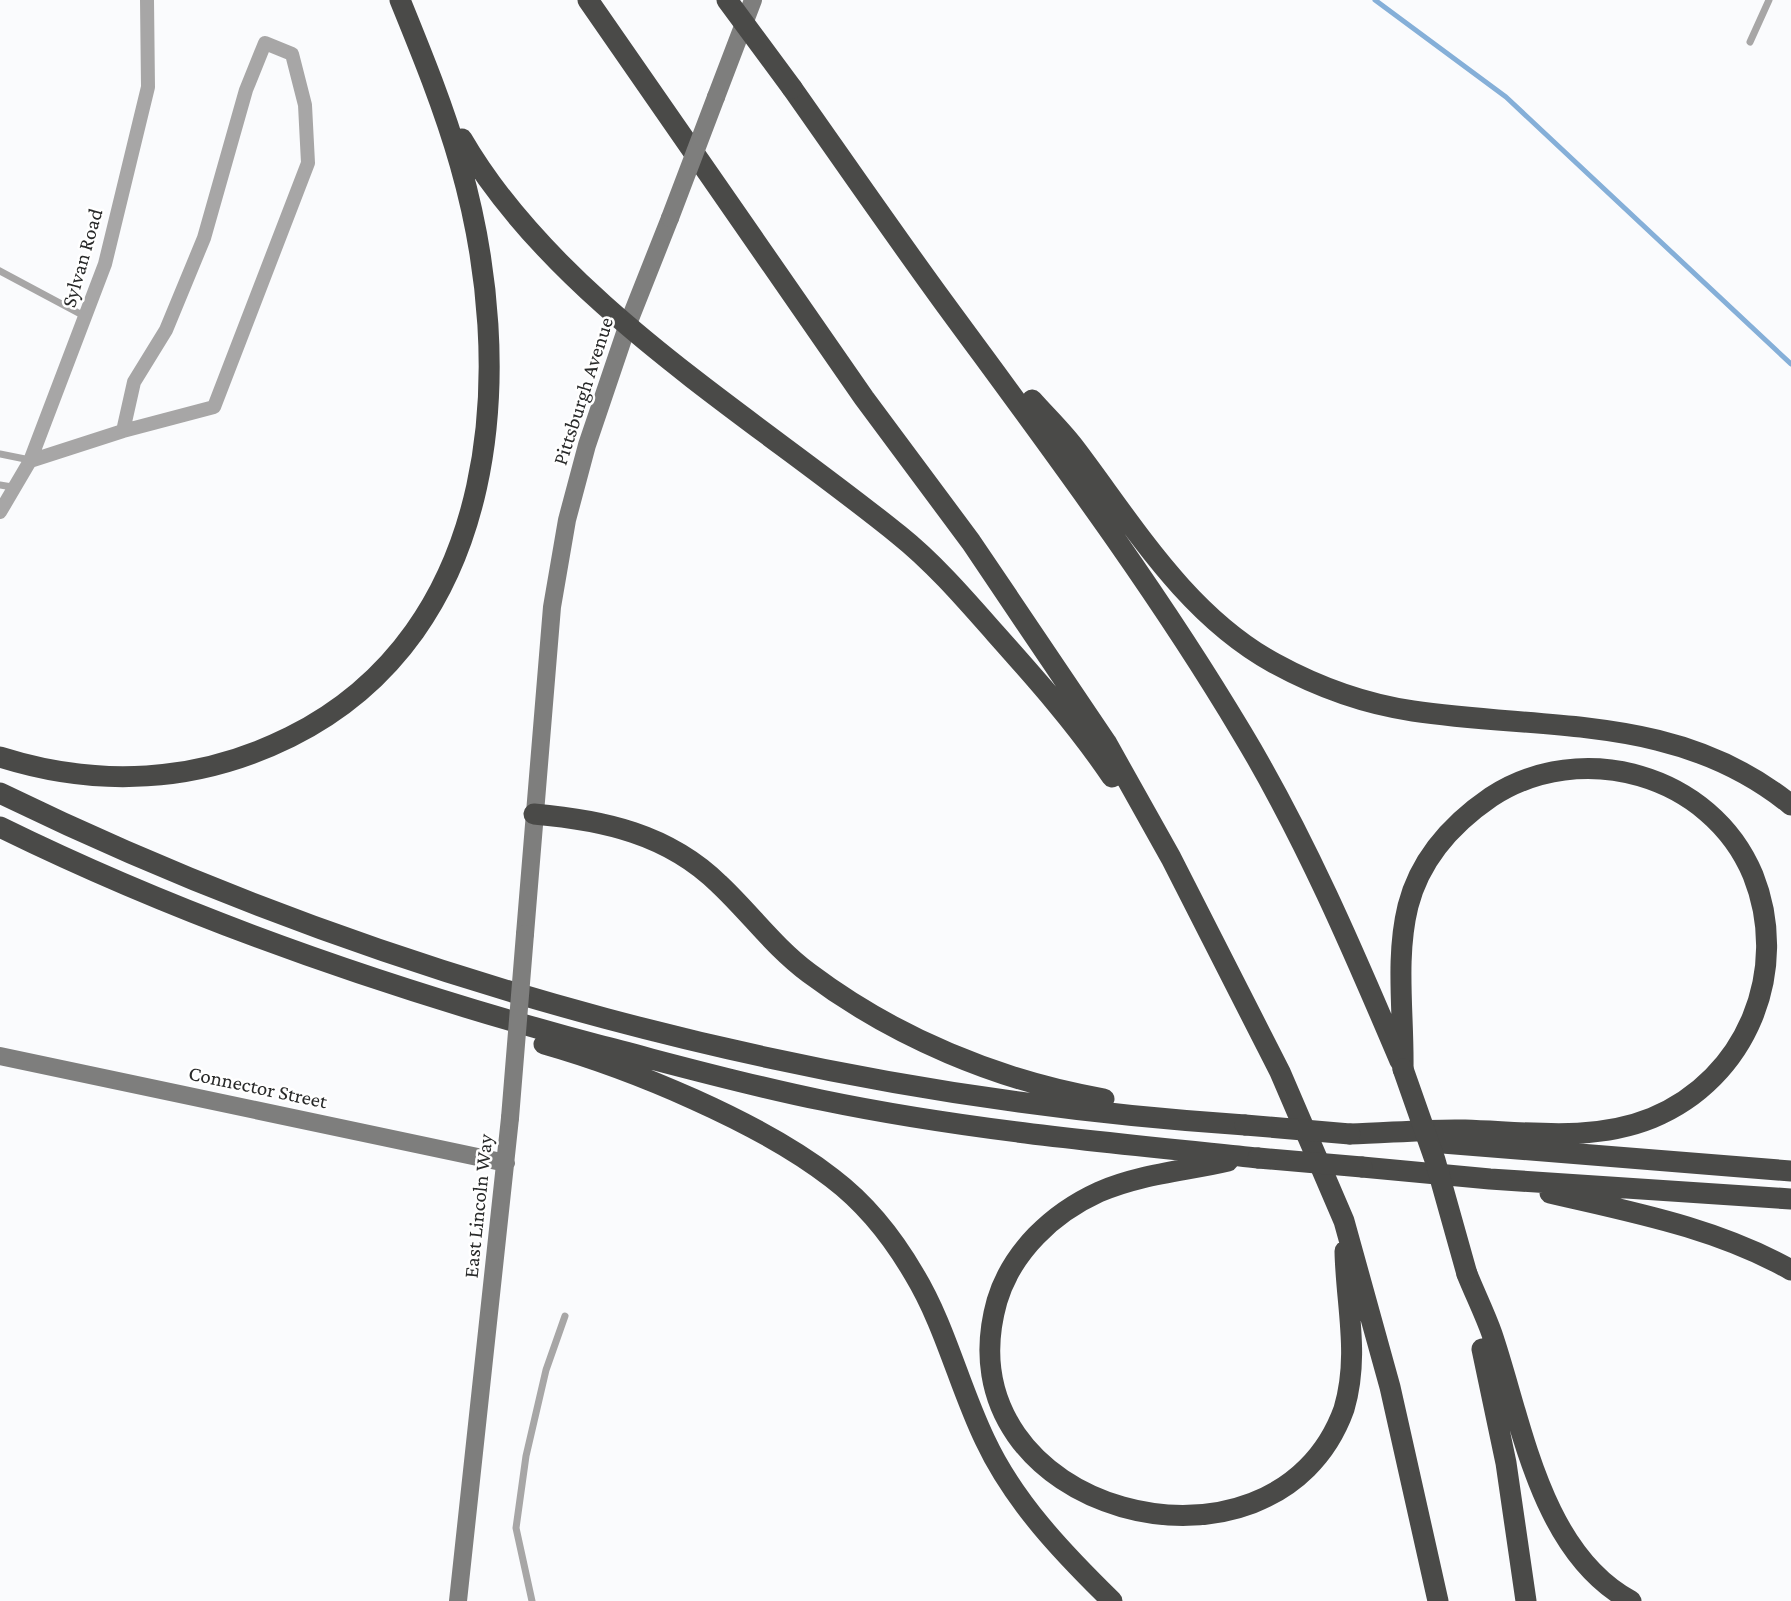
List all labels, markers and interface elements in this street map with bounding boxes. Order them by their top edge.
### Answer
street label: Sylvan Road [56,206,108,310]
street label: Pittsburgh Avenue [548,314,618,468]
street label: Connector Street [187,1061,330,1114]
street label: East Lincoln Way [458,1132,498,1279]

